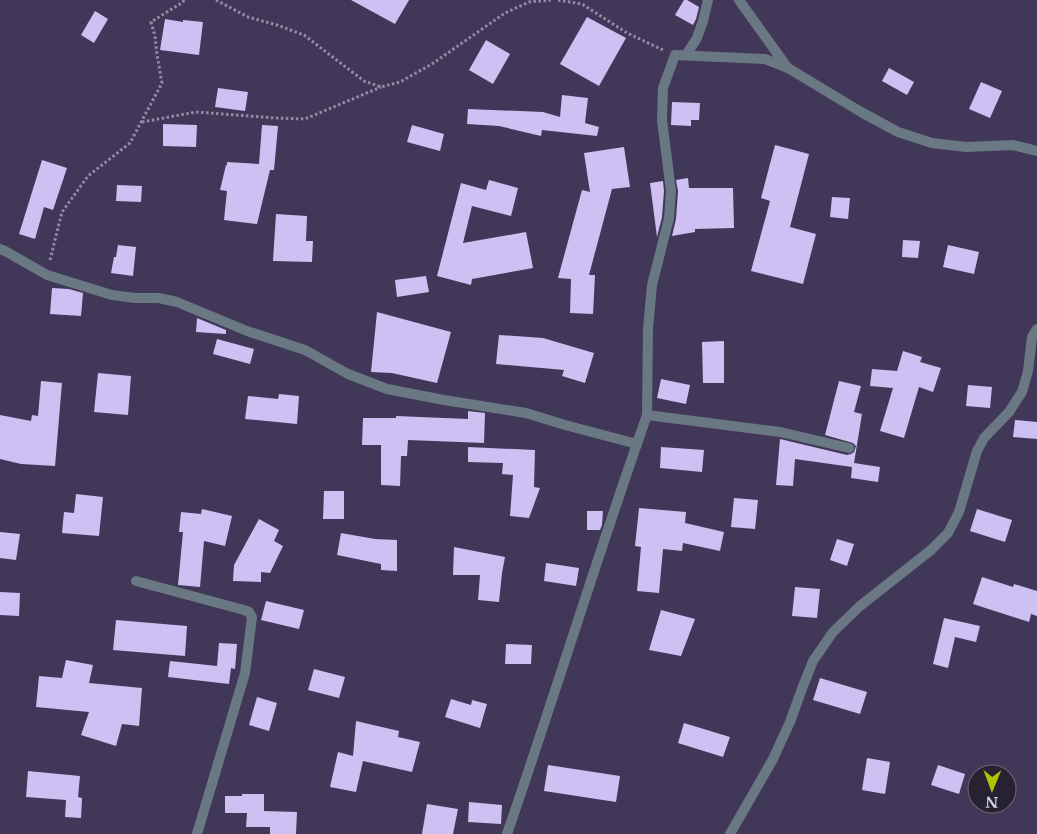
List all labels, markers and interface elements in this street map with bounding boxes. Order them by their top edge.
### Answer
north arrow [967,764,1017,814]
text: N [985,793,999,811]

